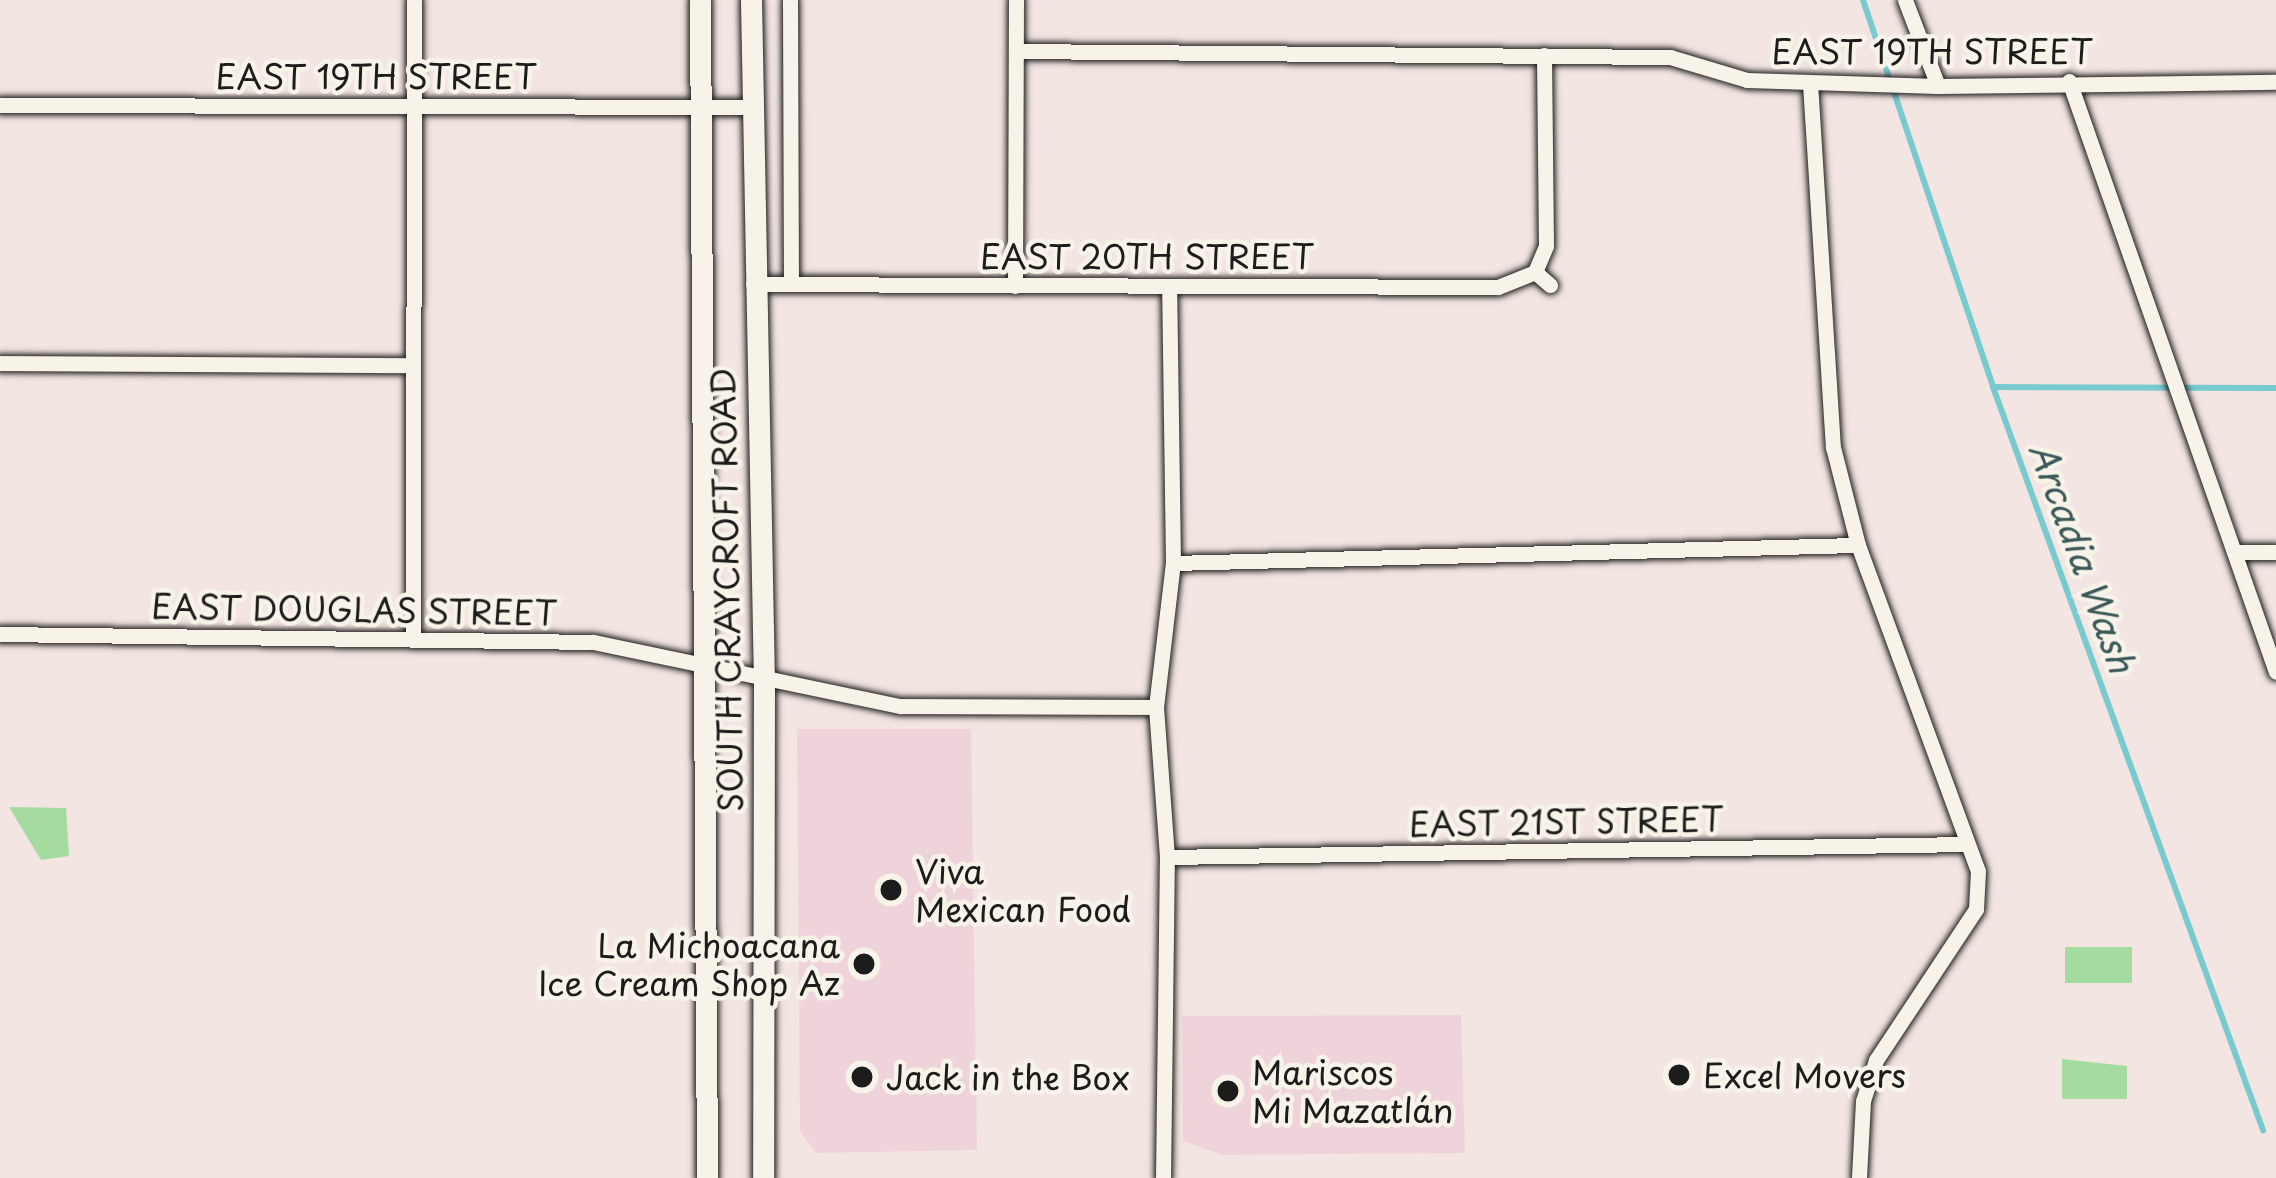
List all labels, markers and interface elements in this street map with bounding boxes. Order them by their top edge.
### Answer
street label: EAST 19TH STREET [1772,31,2092,71]
street label: EAST 19TH STREET [216,56,536,96]
street label: EAST 20TH STREET [980,236,1314,276]
street label: SOUTH CRAYCROFT ROAD [702,366,750,814]
water label: Arcadia Wash [2021,436,2145,678]
street label: EAST DOUGLAS STREET [149,586,559,632]
street label: EAST 21ST STREET [1406,798,1726,844]
place label: Viva Mexican Food [915,851,1131,929]
marker: Viva Mexican Food [878,877,904,903]
place label: La Michoacana Ice Cream Shop Az [536,925,840,1003]
marker: La Michoacana Ice Cream Shop Az [851,951,877,977]
place label: Mariscos Mi Mazatlán [1252,1052,1454,1130]
place label: Excel Movers [1703,1055,1910,1095]
place label: Jack in the Box [886,1057,1132,1097]
marker: Excel Movers [1666,1062,1692,1088]
marker: Jack in the Box [849,1064,875,1090]
marker: Mariscos Mi Mazatlán [1215,1078,1241,1104]

